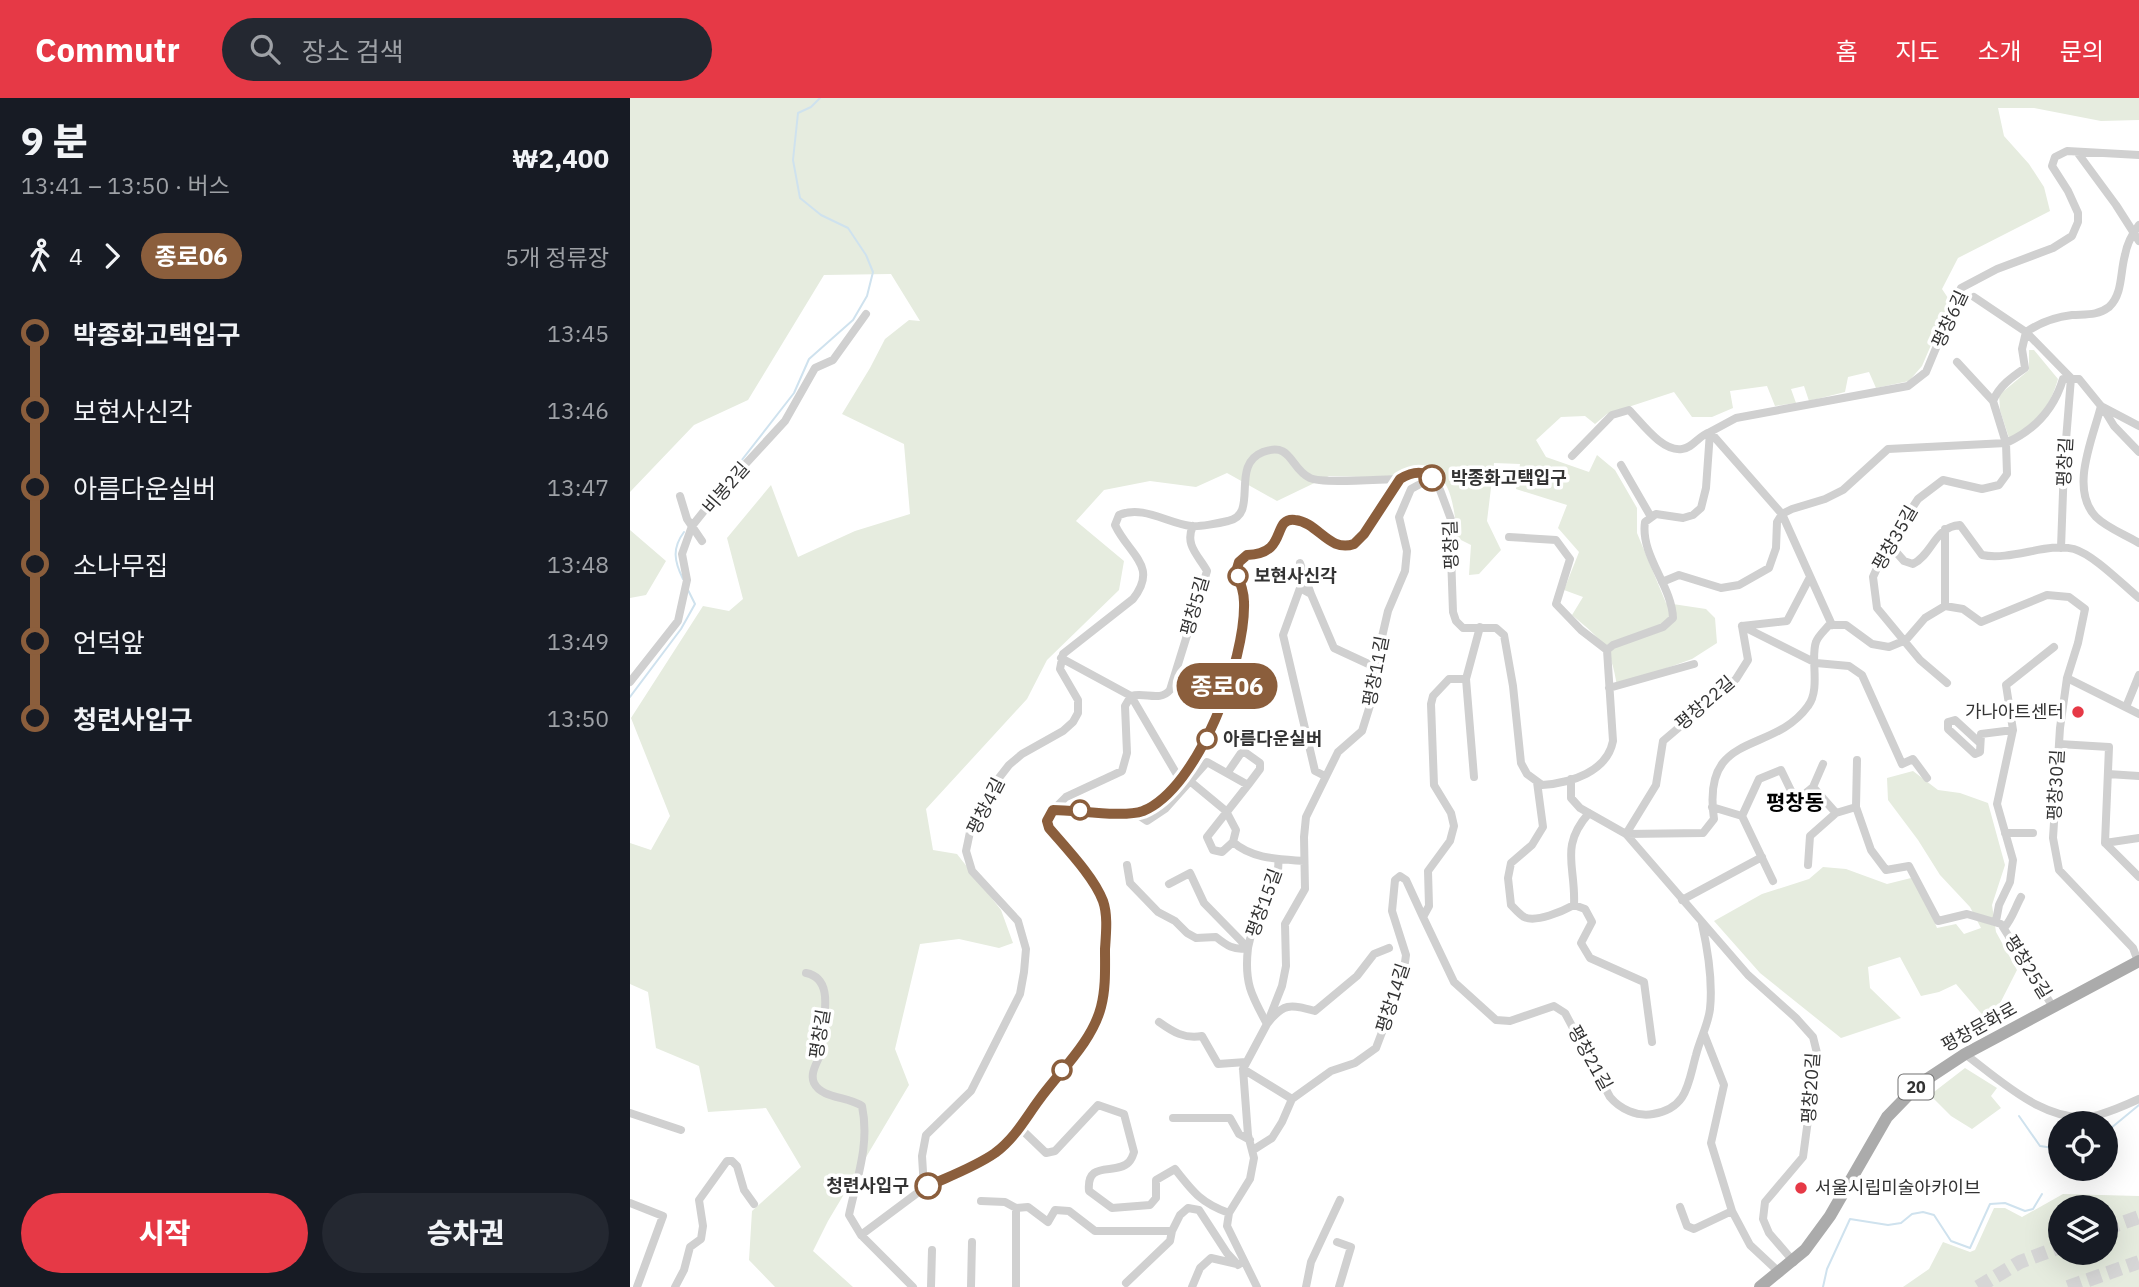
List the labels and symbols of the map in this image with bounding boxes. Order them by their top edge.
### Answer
street label: 평창6길 [1926,287,1973,351]
street label: 평창길 [2052,437,2077,487]
street label: 비봉2길 [697,457,754,518]
marker: 박종화고택입구 [1419,465,1445,491]
place label: 박종화고택입구 [1451,466,1567,489]
street label: 평창35길 [1867,501,1922,574]
street label: 평창길 [1438,520,1463,570]
place label: 보현사신각 [1254,564,1337,587]
marker: 보현사신각 [1228,566,1248,586]
street label: 평창5길 [1175,574,1214,638]
street label: 평창11길 [1357,634,1394,708]
line badge: 종로06 [1178,663,1276,709]
street label: 평창22길 [1670,671,1739,735]
place label: 가나아트센터 [1965,700,2064,723]
marker: 가나아트센터 [2070,704,2086,720]
place label: 아름다운실버 [1223,727,1322,750]
marker: 아름다운실버 [1197,729,1217,749]
street label: 평창30길 [2042,749,2069,821]
street label: 평창4길 [962,774,1010,838]
district label: 평창동 [1766,788,1824,816]
unlabelled marker [1070,800,1090,820]
street label: 평창15길 [1241,865,1287,940]
street label: 평창25길 [2000,930,2057,1003]
street label: 평창14길 [1371,960,1414,1035]
street label: 평창문화로 [1937,996,2021,1057]
street label: 평창길 [804,1008,835,1060]
street label: 평창21길 [1563,1021,1618,1095]
street label: 평창20길 [1797,1052,1824,1124]
unlabelled marker [1052,1060,1072,1080]
road number: 20 [1898,1074,1934,1099]
marker: 청련사입구 [915,1173,941,1199]
place label: 청련사입구 [826,1174,909,1197]
place label: 서울시립미술아카이브 [1815,1176,1981,1199]
marker: 서울시립미술아카이브 [1793,1180,1809,1196]

